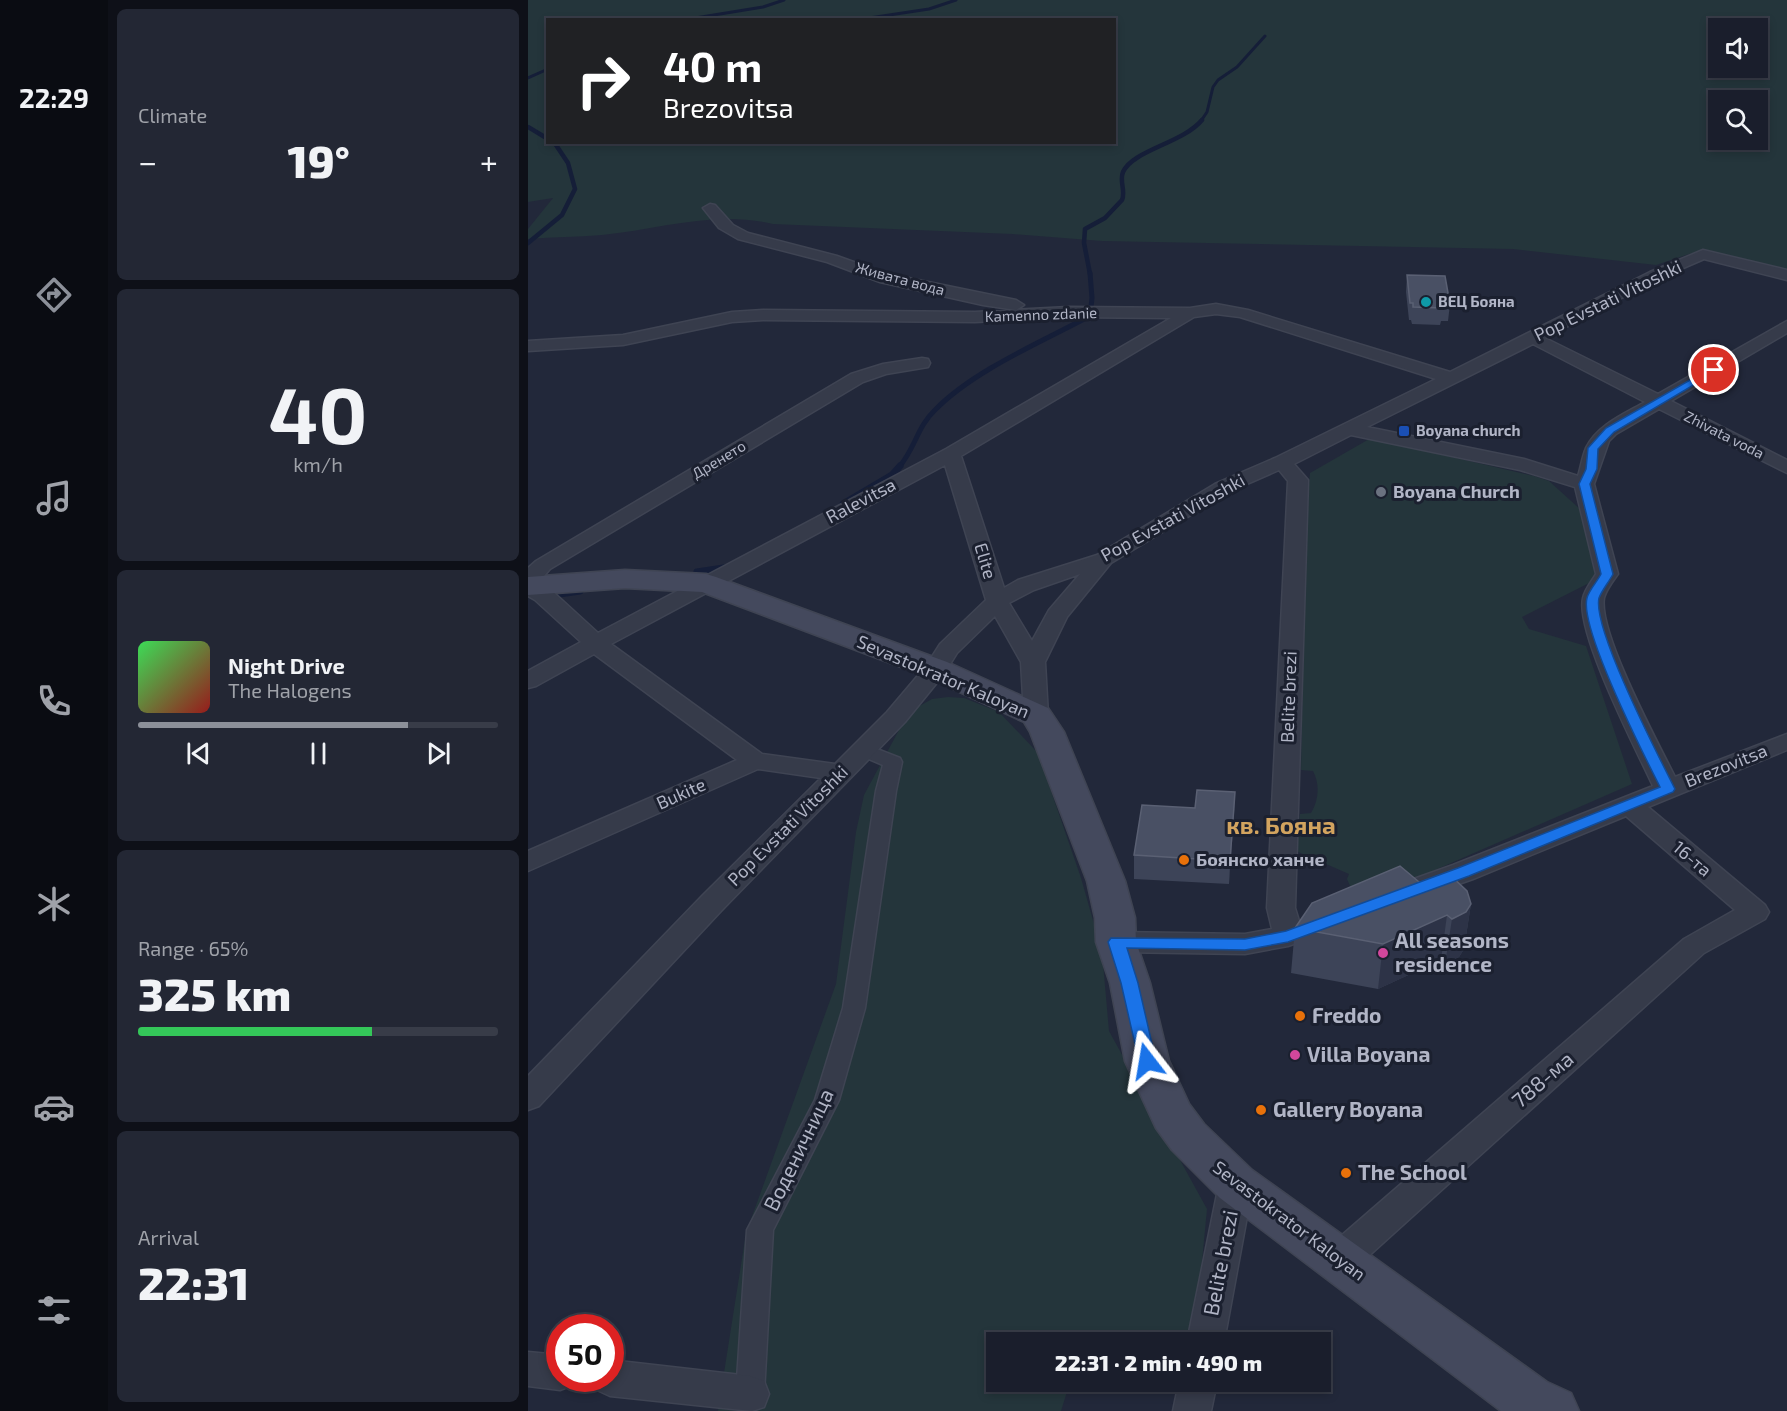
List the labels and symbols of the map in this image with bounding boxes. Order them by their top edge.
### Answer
street label: Pop Evstati Vitoshki [1530,255,1685,345]
street label: Живата вода [854,257,947,299]
place label: ВЕЦ Бояна [1438,292,1515,310]
marker: ВЕЦ Бояна [1419,295,1433,309]
street label: Kamenno zdanie [984,303,1098,325]
pin [1688,344,1739,395]
street label: Zhivata voda [1682,406,1767,462]
place label: Boyana church [1416,421,1521,440]
marker: Boyana church [1397,424,1411,438]
street label: Дренето [688,436,749,482]
street label: Pop Evstati Vitoshki [1097,468,1248,566]
street label: Ralevitsa [822,473,899,528]
place label: Boyana Church [1393,480,1520,502]
marker: Boyana Church [1374,485,1388,499]
street label: Elite [970,540,1002,581]
street label: Sevastokrator Kaloyan [854,630,1033,722]
street label: Belite brezi [1275,651,1301,743]
street label: Brezovitsa [1681,739,1770,792]
street label: Pop Evstati Vitoshki [722,760,852,890]
street label: Bukite [653,773,709,814]
district label: кв. Бояна [1226,810,1336,839]
street label: 16-та [1669,836,1716,881]
place label: Боянско ханче [1196,848,1325,870]
marker: Боянско ханче [1177,853,1191,867]
place label: All seasons residence [1395,927,1509,976]
marker: All seasons residence [1376,946,1390,960]
place label: Freddo [1312,1002,1382,1027]
marker: Freddo [1293,1009,1307,1023]
position arrow [1115,1029,1179,1093]
place label: Villa Boyana [1307,1041,1430,1067]
street label: 788-ма [1506,1045,1578,1112]
marker: Villa Boyana [1288,1048,1302,1062]
street label: Воденичница [757,1084,838,1214]
place label: Gallery Boyana [1273,1096,1423,1122]
marker: Gallery Boyana [1254,1103,1268,1117]
street label: Sevastokrator Kaloyan [1209,1156,1370,1285]
place label: The School [1358,1159,1467,1184]
marker: The School [1339,1166,1353,1180]
street label: Belite brezi [1197,1208,1242,1318]
speed limit sign: 50 [546,1314,624,1392]

